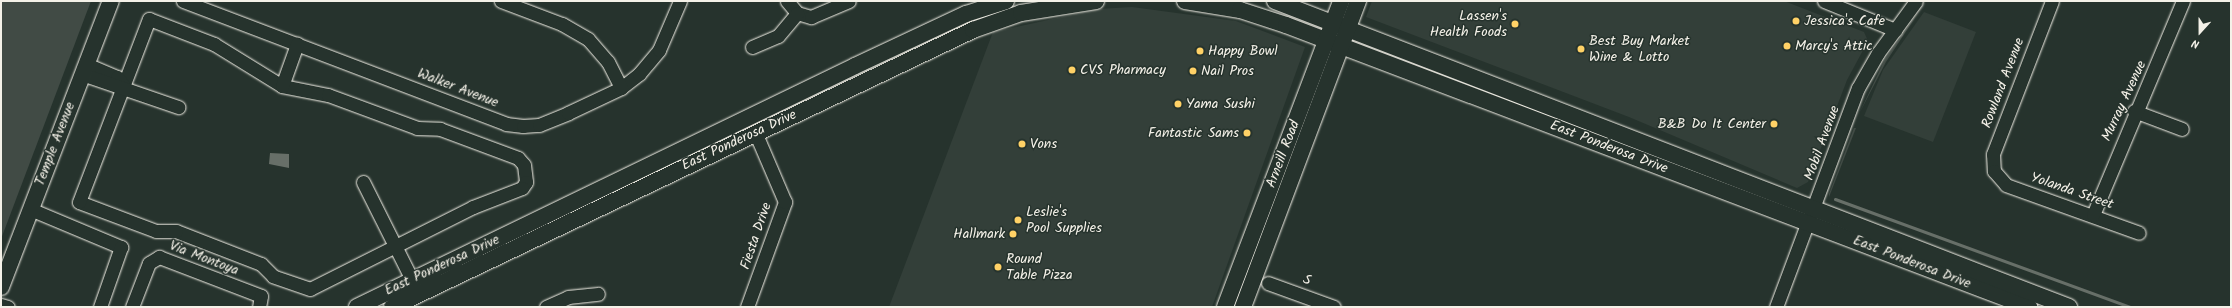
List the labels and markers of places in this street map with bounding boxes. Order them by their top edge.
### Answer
place label: Lassen's Health Foods [1430,8,1507,40]
place label: Jessica's Cafe [1804,13,1885,29]
marker: Jessica's Cafe [1791,16,1801,26]
marker: Lassen's Health Foods [1510,19,1520,29]
place label: Best Buy Market Wine & Lotto [1589,33,1690,66]
place label: Marcy's Attic [1795,38,1873,54]
marker: Marcy's Attic [1782,41,1792,51]
place label: Happy Bowl [1208,43,1278,59]
marker: Best Buy Market Wine & Lotto [1576,44,1586,54]
marker: Happy Bowl [1195,46,1205,56]
place label: CVS Pharmacy [1080,62,1166,78]
place label: Nail Pros [1201,63,1254,79]
marker: CVS Pharmacy [1067,65,1077,75]
marker: Nail Pros [1188,66,1198,76]
place label: Yama Sushi [1186,96,1255,112]
marker: Yama Sushi [1173,99,1183,109]
place label: B&B Do It Center [1658,116,1766,132]
marker: B&B Do It Center [1769,119,1779,129]
place label: Fantastic Sams [1148,125,1239,141]
marker: Fantastic Sams [1242,128,1252,138]
place label: Vons [1030,136,1057,152]
marker: Vons [1017,139,1027,149]
place label: Leslie's Pool Supplies [1026,204,1102,236]
marker: Leslie's Pool Supplies [1013,215,1023,225]
place label: Hallmark [953,226,1005,242]
marker: Hallmark [1008,229,1018,239]
place label: Round Table Pizza [1006,251,1073,284]
marker: Round Table Pizza [993,262,1003,272]

